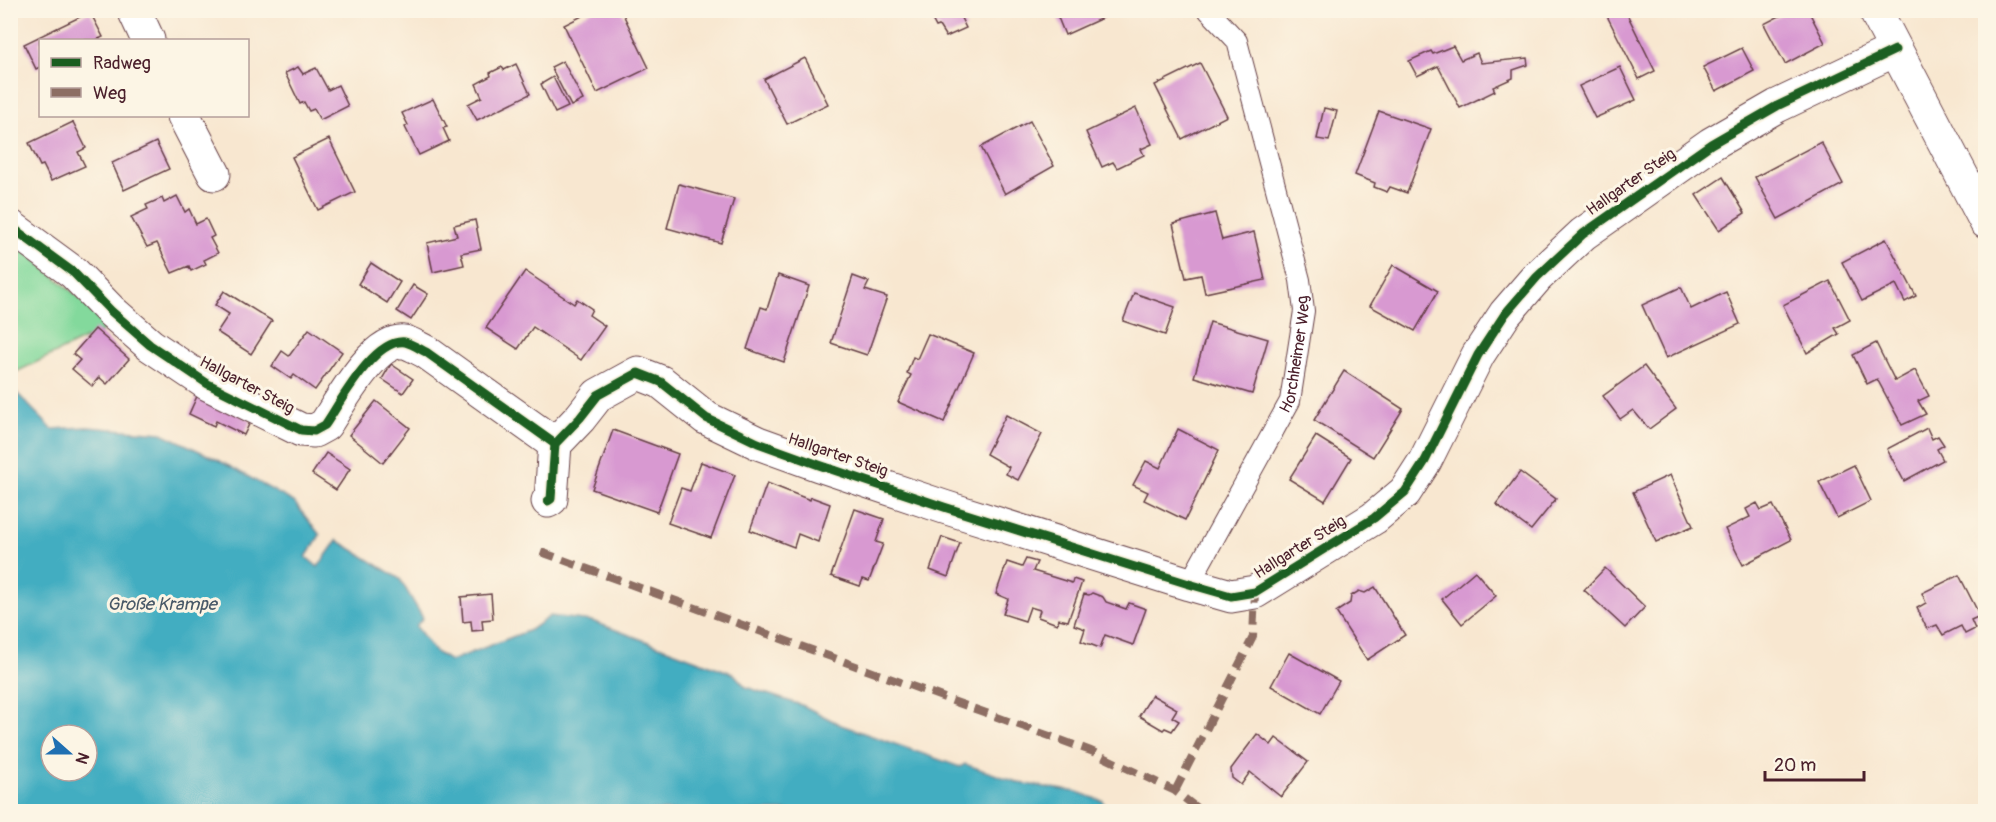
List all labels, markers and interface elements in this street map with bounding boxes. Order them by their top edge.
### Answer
legend [39,39,249,117]
text: Radweg [93,52,151,75]
text: Weg [93,82,126,105]
street label: Hallgarter Steig [1582,144,1680,220]
street label: Horchheimer Weg [1275,294,1314,417]
street label: Hallgarter Steig [196,352,298,418]
street label: Hallgarter Steig [785,429,891,481]
street label: Hallgarter Steig [1250,511,1350,583]
water label: Große Krampe [107,593,219,616]
north arrow [39,723,99,783]
scale bar [1765,744,1864,782]
text: N [71,749,93,767]
text: 20 m [1774,754,1816,777]

